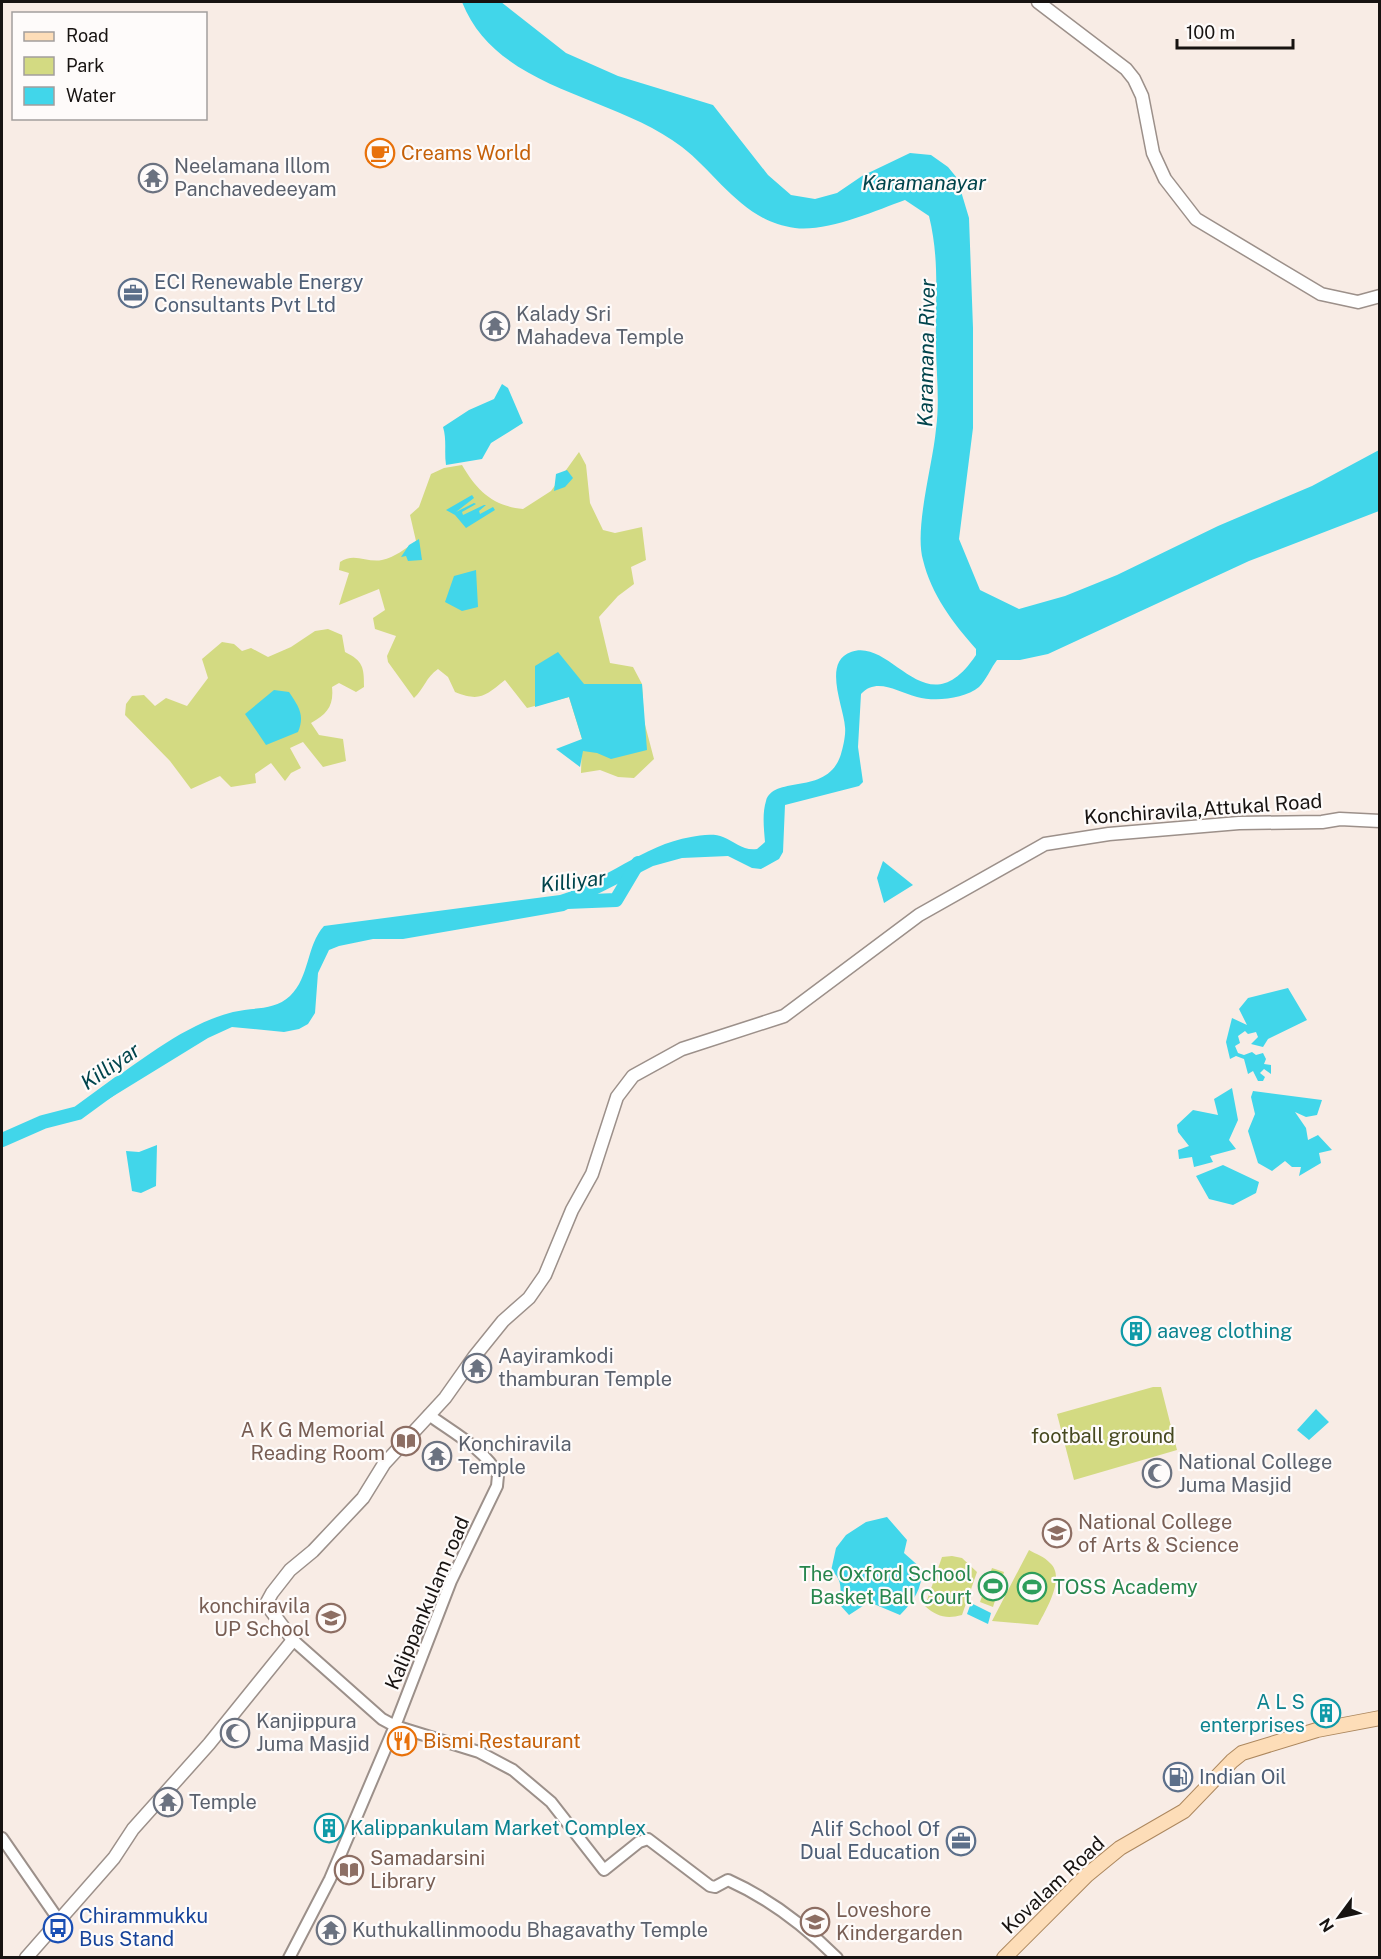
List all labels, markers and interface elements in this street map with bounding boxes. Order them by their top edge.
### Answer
legend [12,12,207,120]
scale bar [1177,12,1292,50]
text: 100 m [1186,22,1235,43]
text: Road [66,25,109,46]
text: Park [66,55,104,76]
text: Water [66,85,116,106]
cafe icon: Creams World [364,137,396,169]
place label: Creams World [401,141,531,165]
place label: Neelamana Illom Panchavedeeyam [174,154,337,201]
temple icon: Neelamana Illom Panchavedeeyam [137,162,169,194]
water label: Karamanayar [862,170,987,195]
place label: ECI Renewable Energy Consultants Pvt Ltd [154,270,364,317]
office icon: ECI Renewable Energy Consultants Pvt Ltd [117,277,149,309]
water label: Karamana River [912,278,940,427]
place label: Kalady Sri Mahadeva Temple [516,302,684,349]
temple icon: Kalady Sri Mahadeva Temple [479,310,511,342]
street label: Konchiravila,Attukal Road [1083,789,1323,829]
water label: Killiyar [539,864,608,897]
water label: Killiyar [76,1037,145,1095]
building icon: aaveg clothing [1120,1315,1152,1347]
place label: aaveg clothing [1157,1319,1292,1343]
place label: Aayiramkodi thamburan Temple [498,1344,672,1391]
temple icon: Aayiramkodi thamburan Temple [461,1352,493,1384]
place label: A K G Memorial Reading Room [241,1418,385,1465]
park label: football ground [1031,1424,1175,1448]
library icon: A K G Memorial Reading Room [390,1425,422,1457]
place label: Konchiravila Temple [458,1432,572,1479]
temple icon: Konchiravila Temple [421,1440,453,1472]
place label: National College Juma Masjid [1178,1450,1332,1497]
mosque icon: National College Juma Masjid [1141,1457,1173,1489]
place label: National College of Arts & Science [1078,1510,1239,1557]
street label: Kalippankulam road [380,1513,474,1693]
school or university icon: National College of Arts & Science [1041,1517,1073,1549]
place label: The Oxford School Basket Ball Court [799,1562,972,1609]
sports icon: The Oxford School Basket Ball Court [977,1570,1009,1602]
sports icon: TOSS Academy [1016,1571,1048,1603]
place label: TOSS Academy [1053,1575,1198,1599]
place label: konchiravila UP School [199,1594,310,1641]
school or university icon: konchiravila UP School [315,1602,347,1634]
place label: A L S enterprises [1200,1690,1305,1737]
building icon: A L S enterprises [1310,1697,1342,1729]
place label: Kanjippura Juma Masjid [256,1709,370,1756]
mosque icon: Kanjippura Juma Masjid [219,1717,251,1749]
restaurant icon: Bismi Restaurant [386,1725,418,1757]
place label: Bismi Restaurant [423,1729,581,1753]
fuel station icon: Indian Oil [1162,1761,1194,1793]
place label: Indian Oil [1199,1765,1286,1789]
temple icon: Temple [152,1786,184,1818]
place label: Temple [189,1790,257,1814]
building icon: Kalippankulam Market Complex [313,1812,345,1844]
place label: Kalippankulam Market Complex [350,1816,646,1840]
place label: Alif School Of Dual Education [800,1817,940,1864]
office icon: Alif School Of Dual Education [945,1825,977,1857]
street label: Kovalam Road [997,1831,1109,1939]
place label: Samadarsini Library [370,1846,485,1893]
library icon: Samadarsini Library [333,1854,365,1886]
north arrow [1309,1887,1369,1947]
place label: Loveshore Kindergarden [836,1898,963,1945]
place label: Chirammukku Bus Stand [79,1904,208,1951]
school or university icon: Loveshore Kindergarden [799,1906,831,1938]
bus stop icon: Chirammukku Bus Stand [42,1912,74,1944]
temple icon: Kuthukallinmoodu Bhagavathy Temple [315,1914,347,1946]
text: N [1315,1914,1338,1935]
place label: Kuthukallinmoodu Bhagavathy Temple [352,1918,708,1942]

